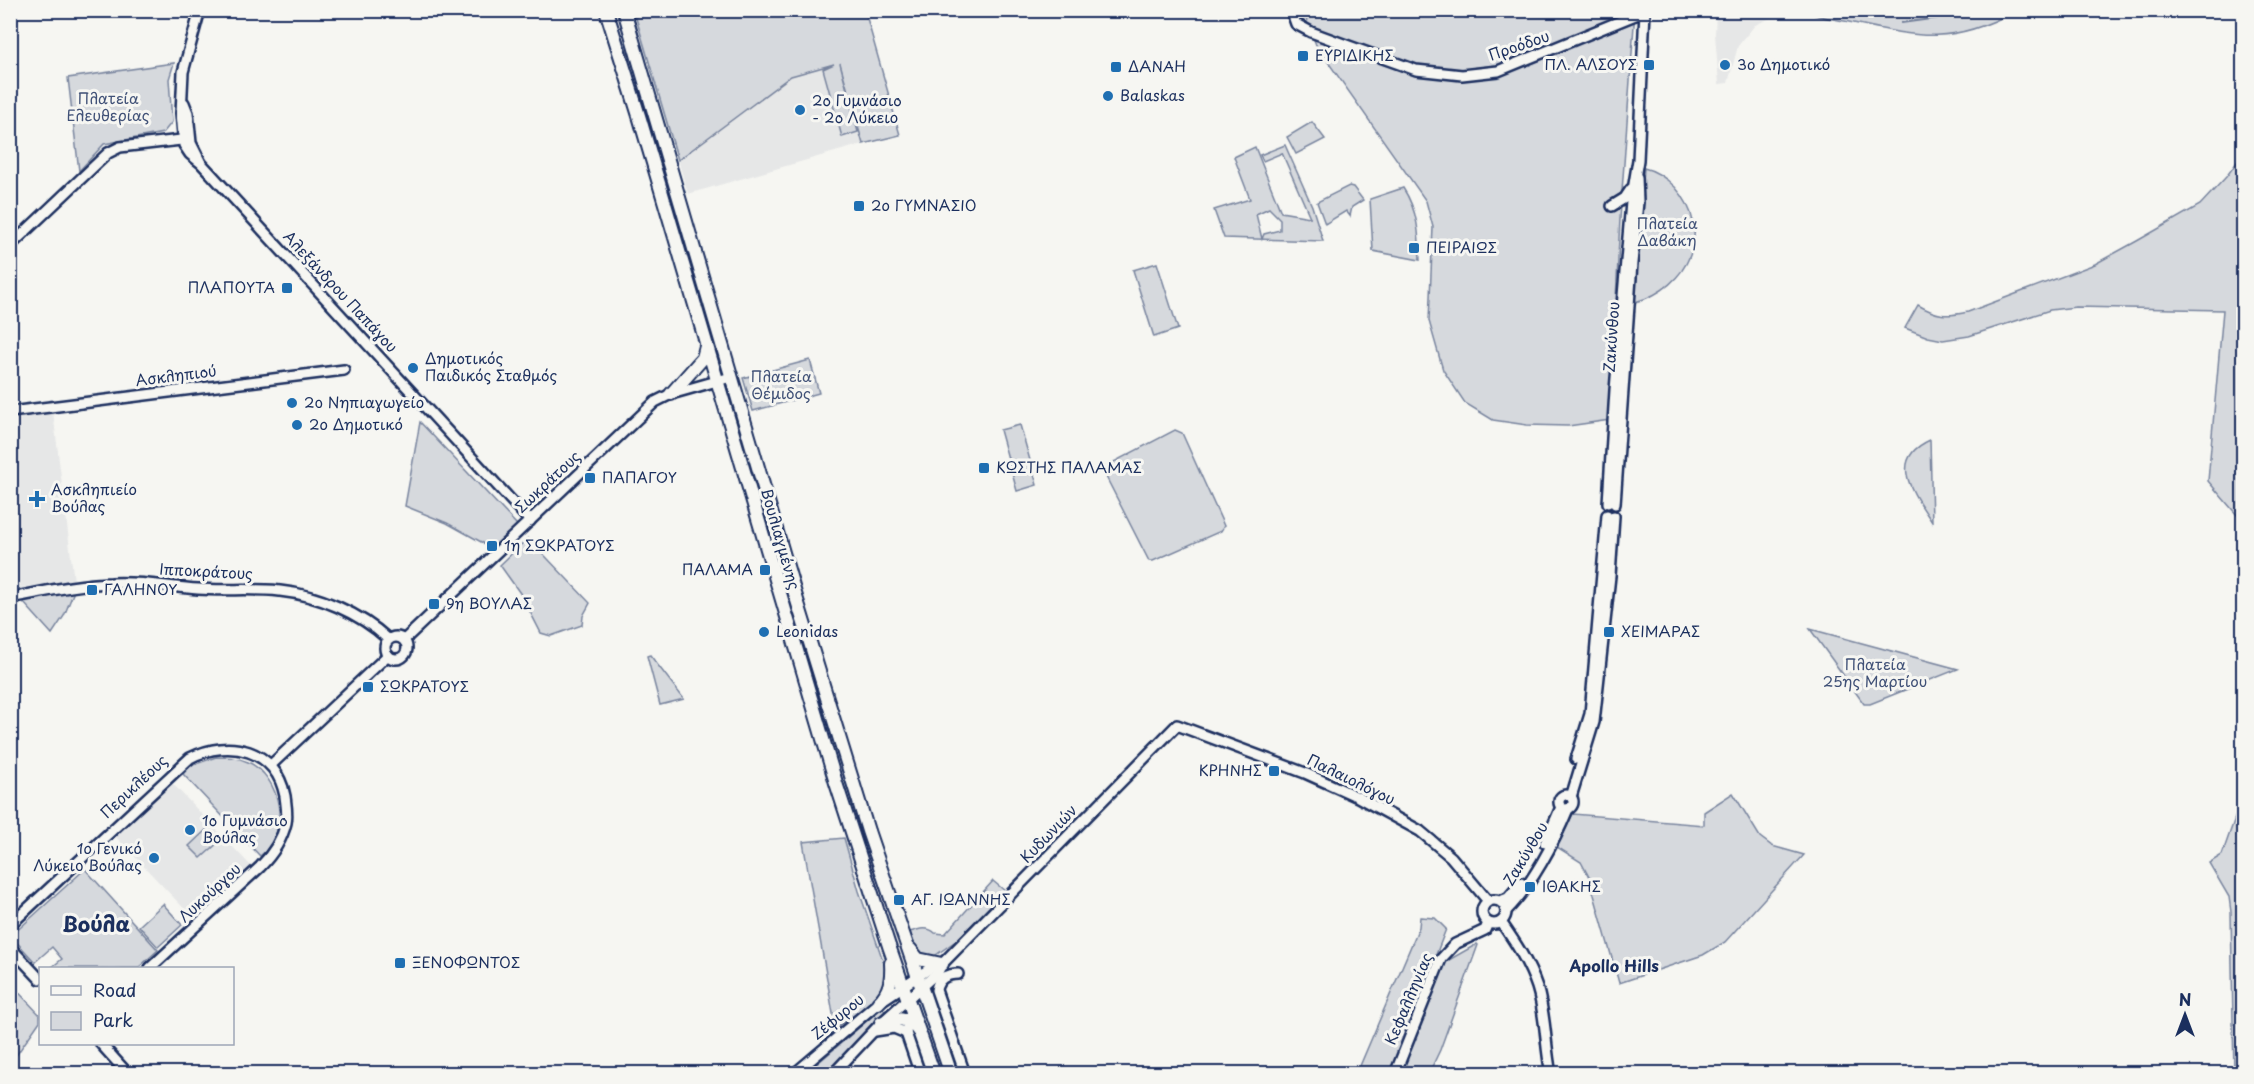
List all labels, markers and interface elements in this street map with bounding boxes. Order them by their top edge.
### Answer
street label: Προόδου [1485,23,1552,66]
place label: ΕΥΡΙΔΙΚΗΣ [1315,43,1394,66]
marker: ΕΥΡΙΔΙΚΗΣ [1296,49,1310,63]
place label: ΠΛ. ΑΛΣΟΥΣ [1544,52,1637,75]
place label: 3ο Δημοτικό [1737,52,1830,75]
place label: ΔΑΝΑΗ [1128,54,1186,77]
marker: ΠΛ. ΑΛΣΟΥΣ [1642,58,1656,72]
marker: 3ο Δημοτικό [1718,58,1732,72]
marker: ΔΑΝΑΗ [1109,60,1123,74]
place label: Balaskas [1120,83,1185,106]
park label: Πλατεία Ελευθερίας [67,86,150,126]
place label: 2ο Γυμνάσιο - 2ο Λύκειο [812,88,902,128]
marker: Balaskas [1101,89,1115,103]
marker: 2ο Γυμνάσιο - 2ο Λύκειο [793,103,807,117]
place label: 2ο ΓΥΜΝΑΣΙΟ [871,193,977,216]
marker: 2ο ΓΥΜΝΑΣΙΟ [852,199,866,213]
park label: Πλατεία Δαβάκη [1636,211,1698,251]
street label: Αλεξάνδρου Παπάγου [278,225,404,357]
place label: ΠΕΙΡΑΙΩΣ [1426,235,1497,258]
marker: ΠΕΙΡΑΙΩΣ [1407,241,1421,255]
place label: ΠΛΑΠΟΥΤΑ [188,275,275,298]
marker: ΠΛΑΠΟΥΤΑ [280,281,294,295]
street label: Ζακύνθου [1597,301,1624,373]
place label: Δημοτικός Παιδικός Σταθμός [425,346,557,386]
street label: Ασκληπιού [134,358,218,391]
marker: Δημοτικός Παιδικός Σταθμός [406,361,420,375]
park label: Πλατεία Θέμιδος [750,364,812,404]
place label: 2ο Νηπιαγωγείο [304,390,424,413]
marker: 2ο Νηπιαγωγείο [285,396,299,410]
place label: 2ο Δημοτικό [309,412,403,435]
marker: 2ο Δημοτικό [290,418,304,432]
street label: Σωκράτους [509,444,585,517]
place label: ΚΩΣΤΗΣ ΠΑΛΑΜΑΣ [996,455,1142,478]
marker: ΚΩΣΤΗΣ ΠΑΛΑΜΑΣ [977,461,991,475]
place label: ΠΑΠΑΓΟΥ [602,465,677,488]
marker: ΠΑΠΑΓΟΥ [583,471,597,485]
place label: Ασκληπιείο Βούλας [51,477,137,517]
street label: Βουλιαγμένης [756,485,807,592]
marker: Ασκληπιείο Βούλας [28,490,46,508]
place label: 1η ΣΩΚΡΑΤΟΥΣ [504,533,615,556]
marker: 1η ΣΩΚΡΑΤΟΥΣ [485,539,499,553]
street label: Ιπποκράτους [159,557,254,584]
place label: ΠΑΛΑΜΑ [682,557,753,580]
marker: ΠΑΛΑΜΑ [758,563,772,577]
place label: ΓΑΛΗΝΟΥ [104,577,177,600]
marker: ΓΑΛΗΝΟΥ [85,583,99,597]
place label: 9η ΒΟΥΛΑΣ [446,591,532,614]
marker: 9η ΒΟΥΛΑΣ [427,597,441,611]
place label: Leonidas [776,619,838,642]
place label: ΧΕΙΜΑΡΑΣ [1621,619,1700,642]
marker: Leonidas [757,625,771,639]
marker: ΧΕΙΜΑΡΑΣ [1602,625,1616,639]
park label: Πλατεία 25ης Μαρτίου [1823,652,1927,692]
place label: ΣΩΚΡΑΤΟΥΣ [380,674,469,697]
marker: ΣΩΚΡΑΤΟΥΣ [361,680,375,694]
street label: Παλαιολόγου [1304,747,1399,810]
street label: Περικλέους [94,748,172,823]
place label: ΚΡΗΝΗΣ [1199,758,1262,781]
marker: ΚΡΗΝΗΣ [1267,764,1281,778]
street label: Κυδωνιών [1014,799,1082,867]
place label: 1ο Γυμνάσιο Βούλας [202,808,288,848]
street label: Ζακύνθου [1497,817,1553,889]
marker: 1ο Γυμνάσιο Βούλας [183,823,197,837]
place label: 1ο Γενικό Λύκειο Βούλας [33,836,142,876]
marker: 1ο Γενικό Λύκειο Βούλας [147,851,161,865]
street label: Λυκούργου [173,857,245,927]
place label: ΙΘΑΚΗΣ [1542,874,1601,897]
marker: ΙΘΑΚΗΣ [1523,880,1537,894]
place label: ΑΓ. ΙΩΑΝΝΗΣ [911,887,1011,910]
marker: ΑΓ. ΙΩΑΝΝΗΣ [892,893,906,907]
district label: Βούλα [62,907,130,939]
street label: Κεφαλληνίας [1378,949,1437,1048]
place label: ΞΕΝΟΦΩΝΤΟΣ [412,950,520,973]
district label: Apollo Hills [1568,953,1659,977]
marker: ΞΕΝΟΦΩΝΤΟΣ [393,956,407,970]
legend [39,967,234,1045]
text: Road [93,976,137,1003]
north arrow [2155,985,2215,1045]
street label: Ζέφυρου [806,987,868,1044]
text: N [2179,987,2191,1011]
text: Park [93,1006,133,1033]

